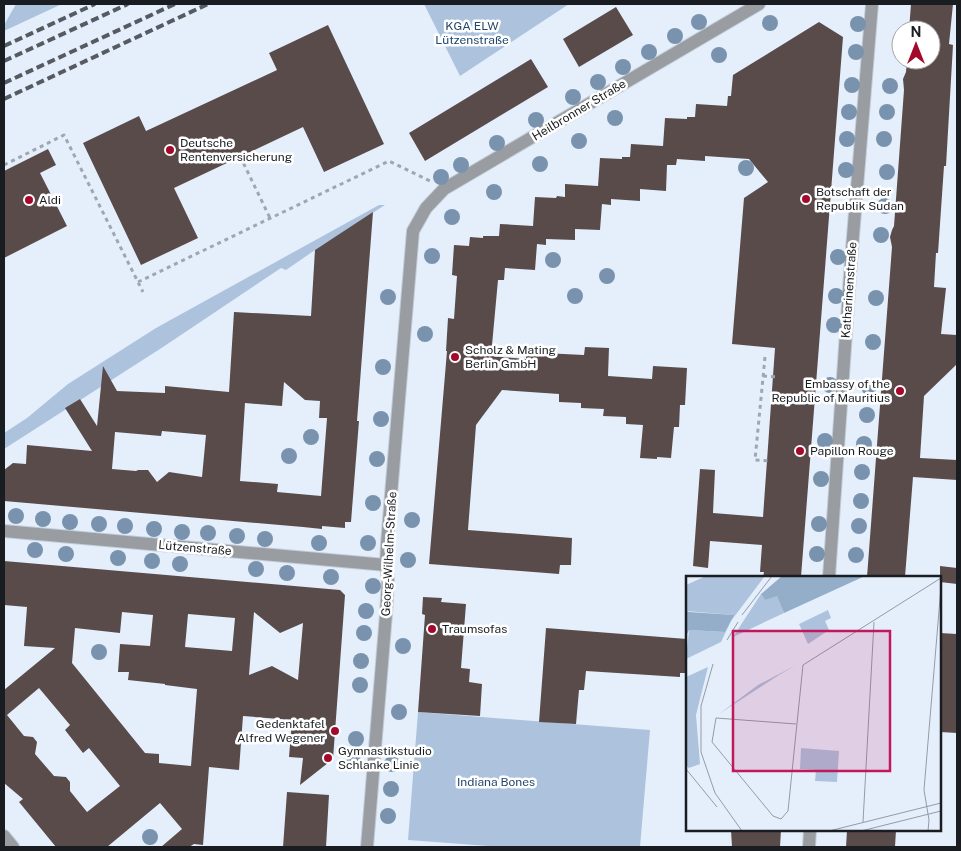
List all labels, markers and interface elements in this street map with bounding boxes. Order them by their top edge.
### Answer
park label: KGA ELW Lützenstraße [435,19,509,47]
north arrow [891,20,941,70]
text: N [911,24,921,40]
street label: Heilbronner Straße [530,76,629,143]
place label: Deutsche Rentenversicherung [180,136,292,164]
marker: Deutsche Rentenversicherung [164,144,176,156]
place label: Botschaft der Republik Sudan [816,185,904,213]
place label: Aldi [39,193,61,207]
marker: Botschaft der Republik Sudan [800,193,812,205]
marker: Aldi [23,194,35,206]
street label: Katharinenstraße [839,241,859,339]
place label: Scholz & Mating Berlin GmbH [465,343,556,371]
marker: Scholz & Mating Berlin GmbH [449,351,461,363]
place label: Embassy of the Republic of Mauritius [771,377,890,405]
marker: Embassy of the Republic of Mauritius [894,385,906,397]
place label: Papillon Rouge [810,444,894,458]
marker: Papillon Rouge [794,445,806,457]
street label: Georg-Wilhelm-Straße [379,491,399,617]
street label: Lützenstraße [158,538,232,558]
inset map [686,576,941,831]
place label: Traumsofas [442,622,507,636]
marker: Traumsofas [426,623,438,635]
place label: Gedenktafel Alfred Wegener [237,717,325,745]
marker: Gedenktafel Alfred Wegener [329,725,341,737]
place label: Gymnastikstudio Schlanke Linie [338,744,432,772]
marker: Gymnastikstudio Schlanke Linie [322,752,334,764]
park label: Indiana Bones [457,775,535,789]

